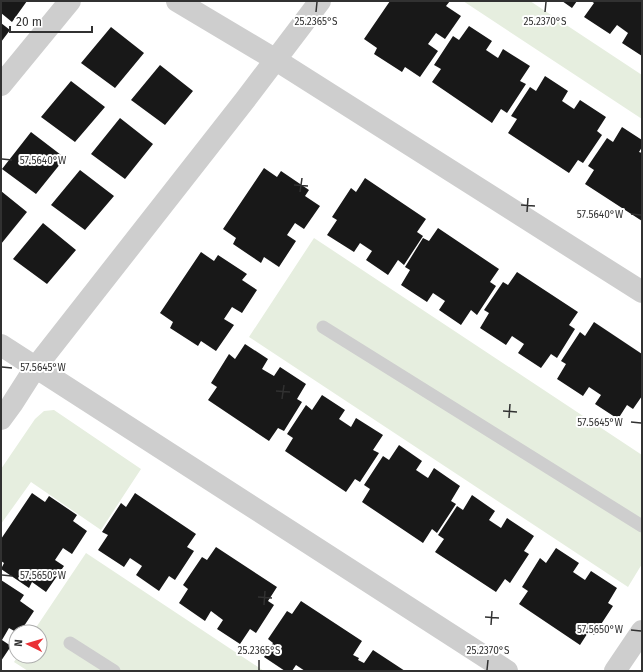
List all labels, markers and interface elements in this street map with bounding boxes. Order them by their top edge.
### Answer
scale bar [10,8,92,34]
text: 20 m [16,15,42,29]
text: 25.2365°S [294,16,338,28]
text: 25.2370°S [524,16,567,28]
text: 57.5640°W [20,155,67,167]
text: 57.5640°W [577,209,624,221]
text: 57.5645°W [20,362,67,374]
text: 57.5645°W [577,417,624,429]
text: 57.5650°W [20,570,67,582]
north arrow [8,624,48,664]
text: 57.5650°W [577,624,624,636]
text: N [12,639,25,647]
text: 25.2365°S [237,645,281,657]
text: 25.2370°S [467,645,510,657]

